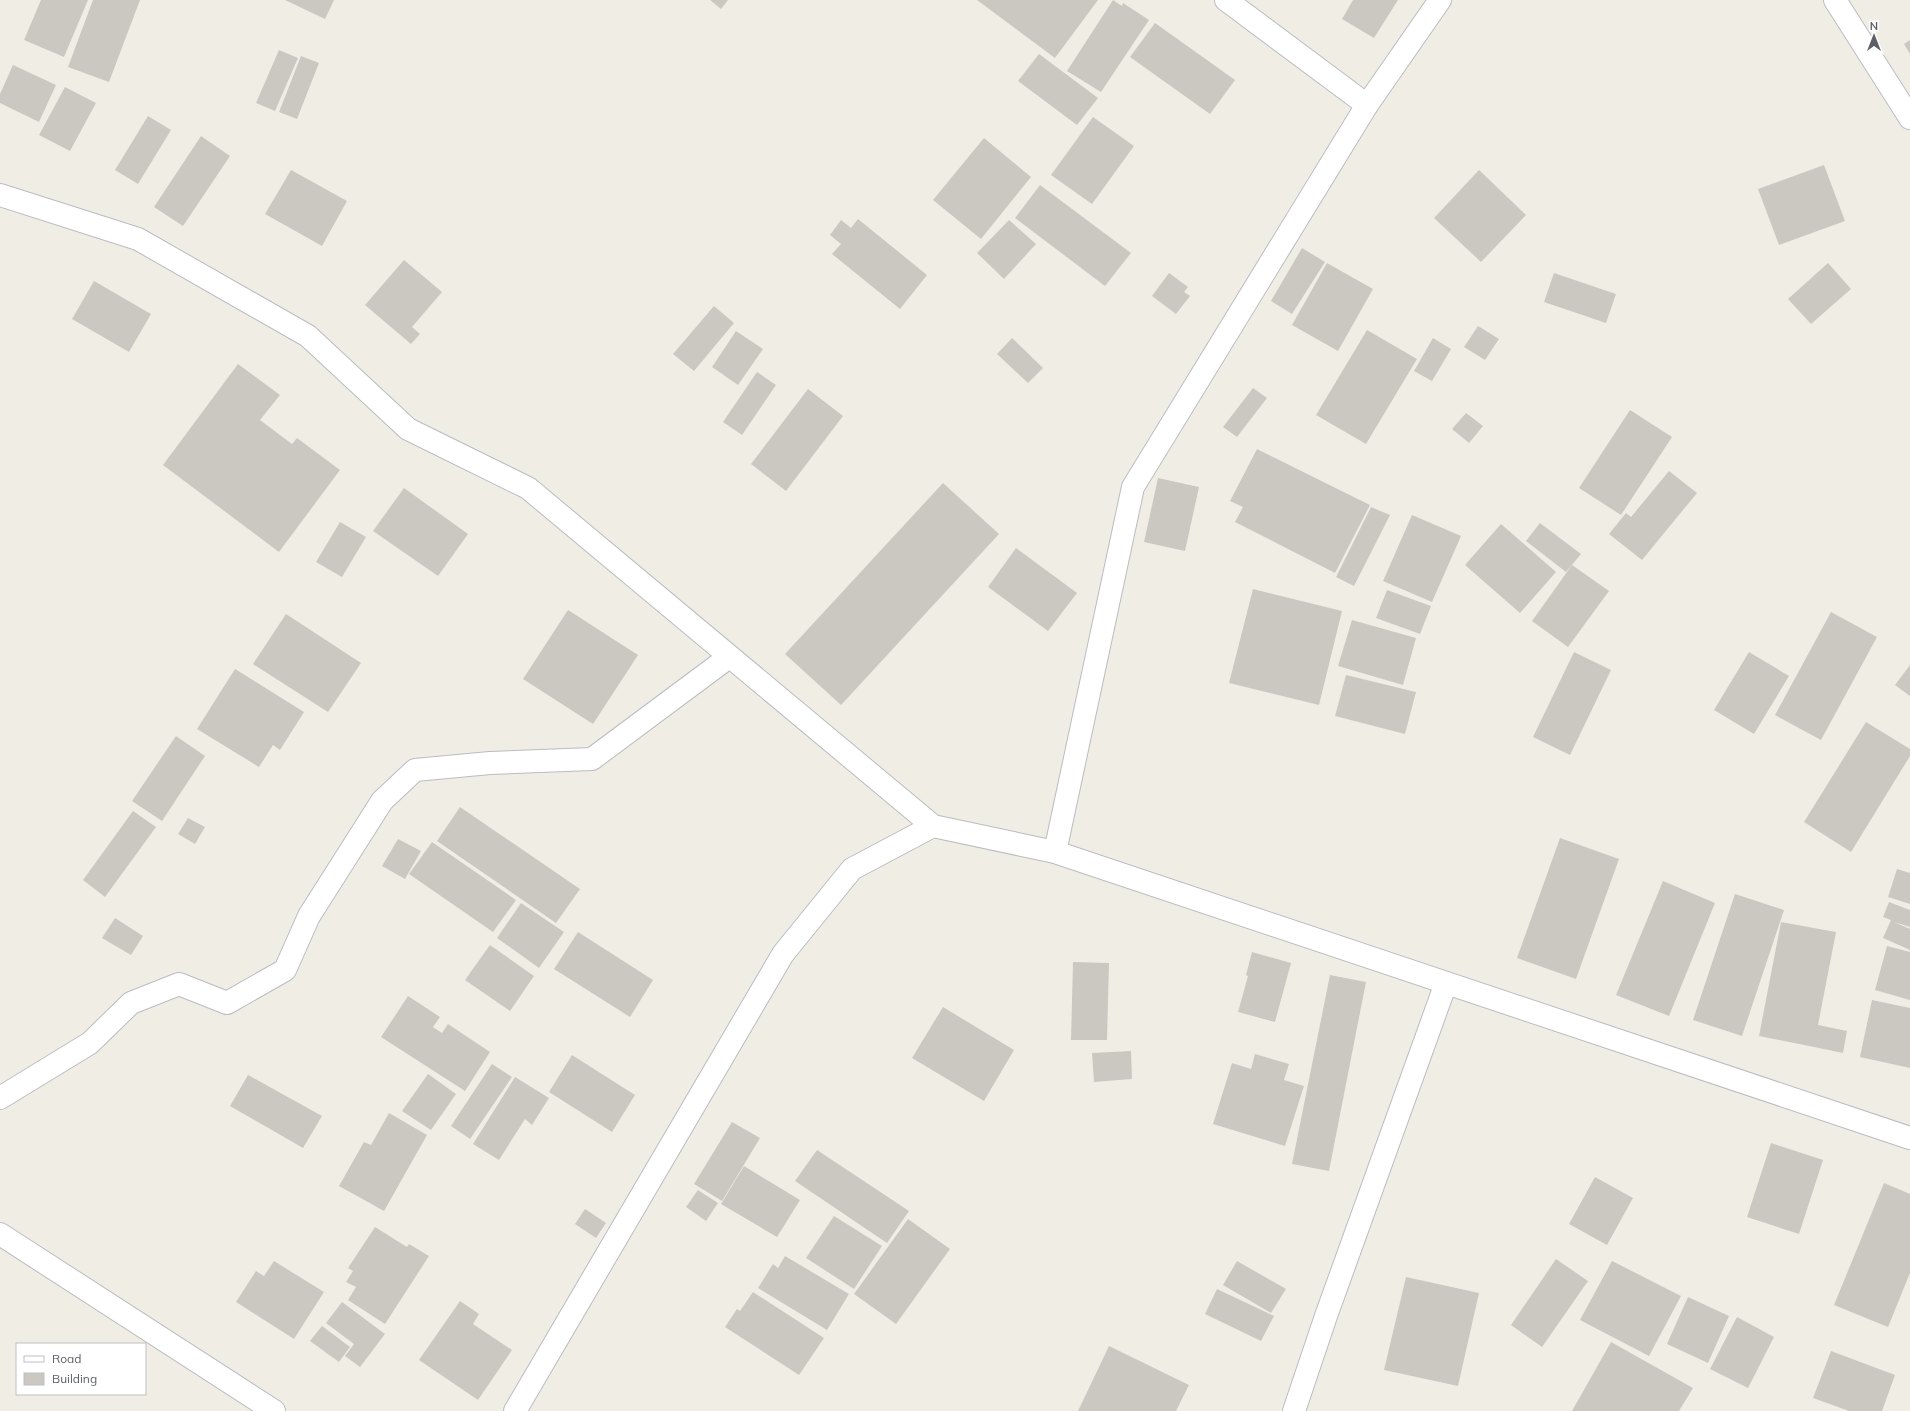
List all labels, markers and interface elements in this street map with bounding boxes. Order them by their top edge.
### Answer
north arrow [1854,16,1894,56]
text: N [1870,19,1878,33]
legend [16,1343,146,1395]
text: Road [52,1351,81,1366]
text: Building [52,1371,97,1386]

